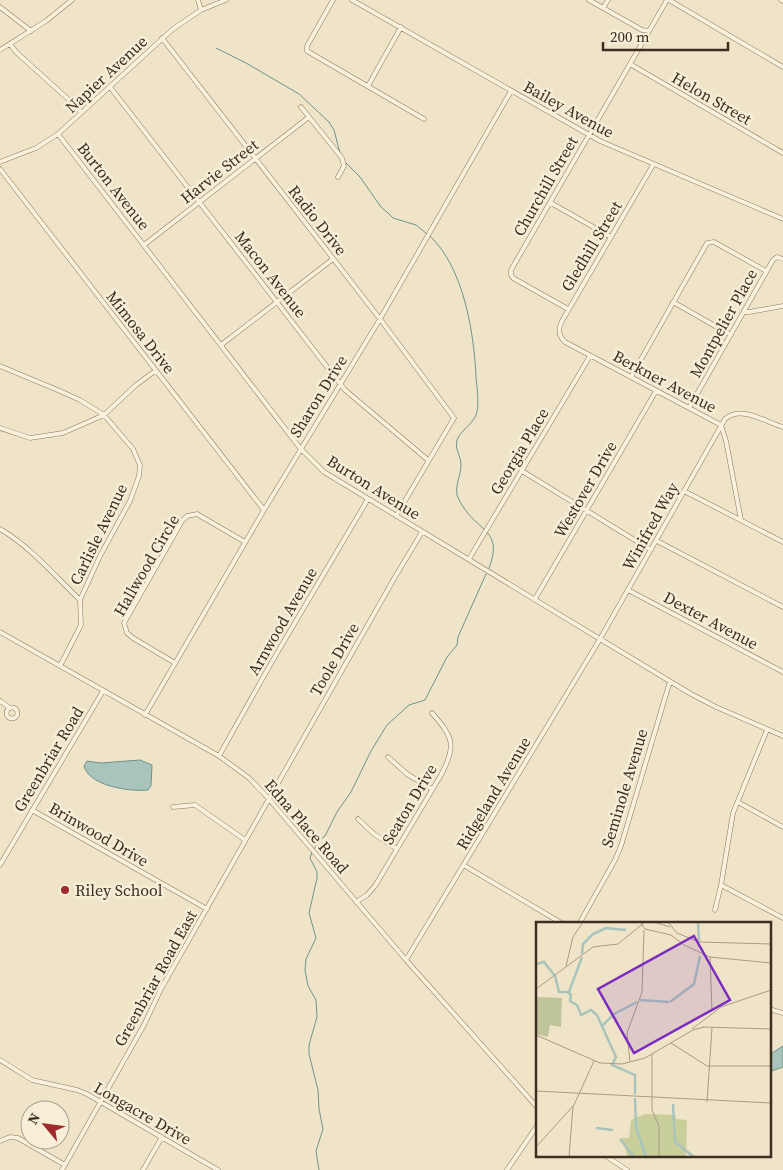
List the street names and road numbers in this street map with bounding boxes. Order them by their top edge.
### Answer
street label: Napier Avenue [60,30,152,118]
street label: Helon Street [668,66,757,130]
street label: Bailey Avenue [520,75,618,143]
street label: Churchill Street [507,131,583,240]
street label: Harvie Street [175,133,263,208]
street label: Burton Avenue [73,137,155,235]
street label: Radio Drive [284,180,352,260]
street label: Gledhill Street [555,196,627,295]
street label: Macon Avenue [230,226,312,322]
street label: Montpelier Place [684,265,762,381]
street label: Mimosa Drive [102,286,180,378]
street label: Berkner Avenue [609,344,721,418]
street label: Sharon Drive [284,351,352,441]
street label: Georgia Place [484,404,554,498]
street label: Westover Drive [548,437,622,541]
street label: Burton Avenue [323,450,425,524]
street label: Winifred Way [617,477,684,574]
street label: Carlisle Avenue [64,480,132,588]
street label: Hallwood Circle [108,510,184,620]
street label: Arnwood Avenue [242,563,322,679]
street label: Dexter Avenue [660,586,762,654]
street label: Toole Drive [304,618,364,700]
street label: Greenbriar Road [8,702,88,816]
street label: Seminole Avenue [595,726,653,850]
street label: Ridgeland Avenue [451,733,535,853]
street label: Seaton Drive [376,760,442,848]
street label: Edna Place Road [260,774,354,878]
street label: Brinwood Drive [45,797,153,871]
street label: Greenbriar Road East [108,905,202,1050]
street label: Longacre Drive [90,1076,196,1150]

